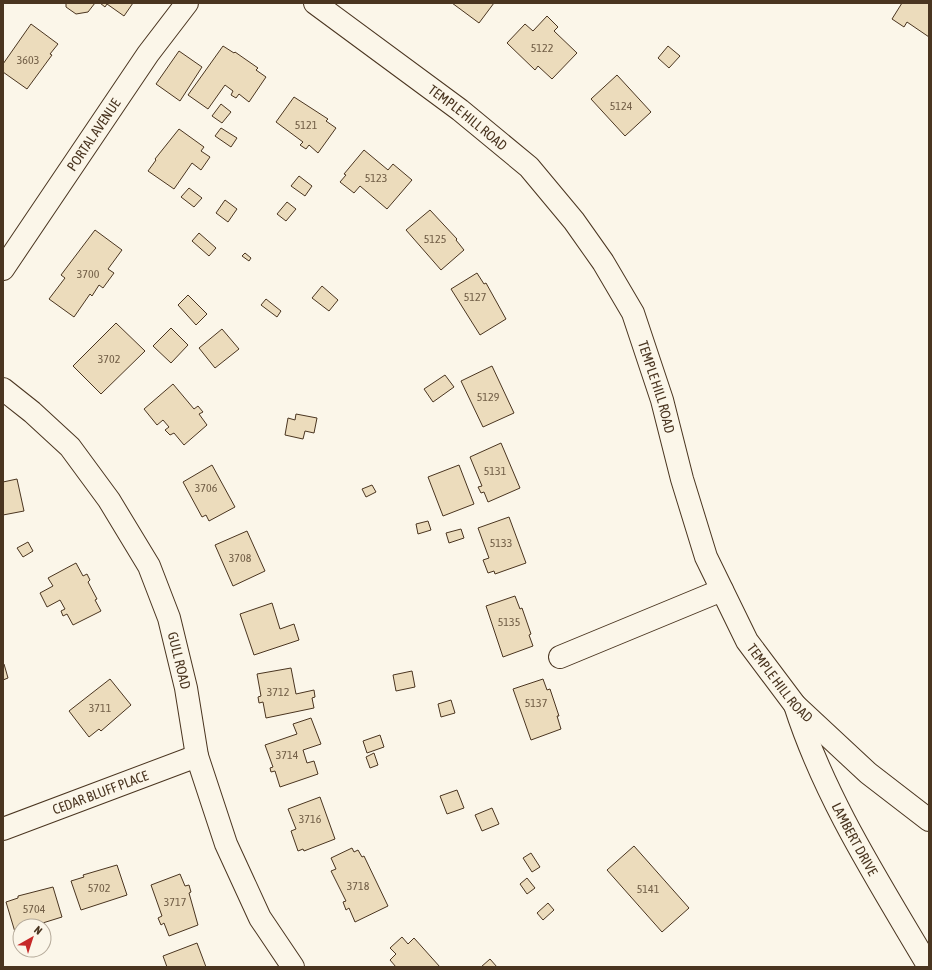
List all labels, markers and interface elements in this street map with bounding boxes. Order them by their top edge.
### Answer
house number: 5122 [531,41,553,55]
house number: 3603 [17,53,39,67]
street label: TEMPLE HILL ROAD [425,81,511,154]
street label: PORTAL AVENUE [64,95,124,174]
house number: 5124 [610,99,633,113]
house number: 5121 [295,118,318,132]
house number: 5123 [365,171,387,185]
house number: 5125 [424,232,446,246]
house number: 3700 [77,267,100,281]
house number: 5127 [464,290,487,304]
street label: TEMPLE HILL ROAD [635,339,678,435]
house number: 3702 [98,352,120,366]
house number: 5129 [477,390,500,404]
house number: 5131 [484,464,507,478]
house number: 3706 [195,481,218,495]
house number: 5133 [490,536,512,550]
house number: 3708 [229,551,252,565]
house number: 5135 [498,615,520,629]
street label: GULL ROAD [165,630,194,691]
street label: TEMPLE HILL ROAD [744,640,816,725]
house number: 3712 [267,685,289,699]
house number: 5137 [525,696,548,710]
house number: 3711 [89,701,112,715]
house number: 3714 [276,748,299,762]
street label: CEDAR BLUFF PLACE [50,767,150,818]
street label: LAMBERT DRIVE [829,800,881,878]
house number: 3716 [299,812,322,826]
house number: 3718 [347,879,370,893]
house number: 5702 [88,881,110,895]
house number: 5141 [637,882,660,896]
house number: 3717 [164,895,187,909]
house number: 5704 [23,902,46,916]
north arrow [12,918,52,958]
text: N [32,924,45,937]

